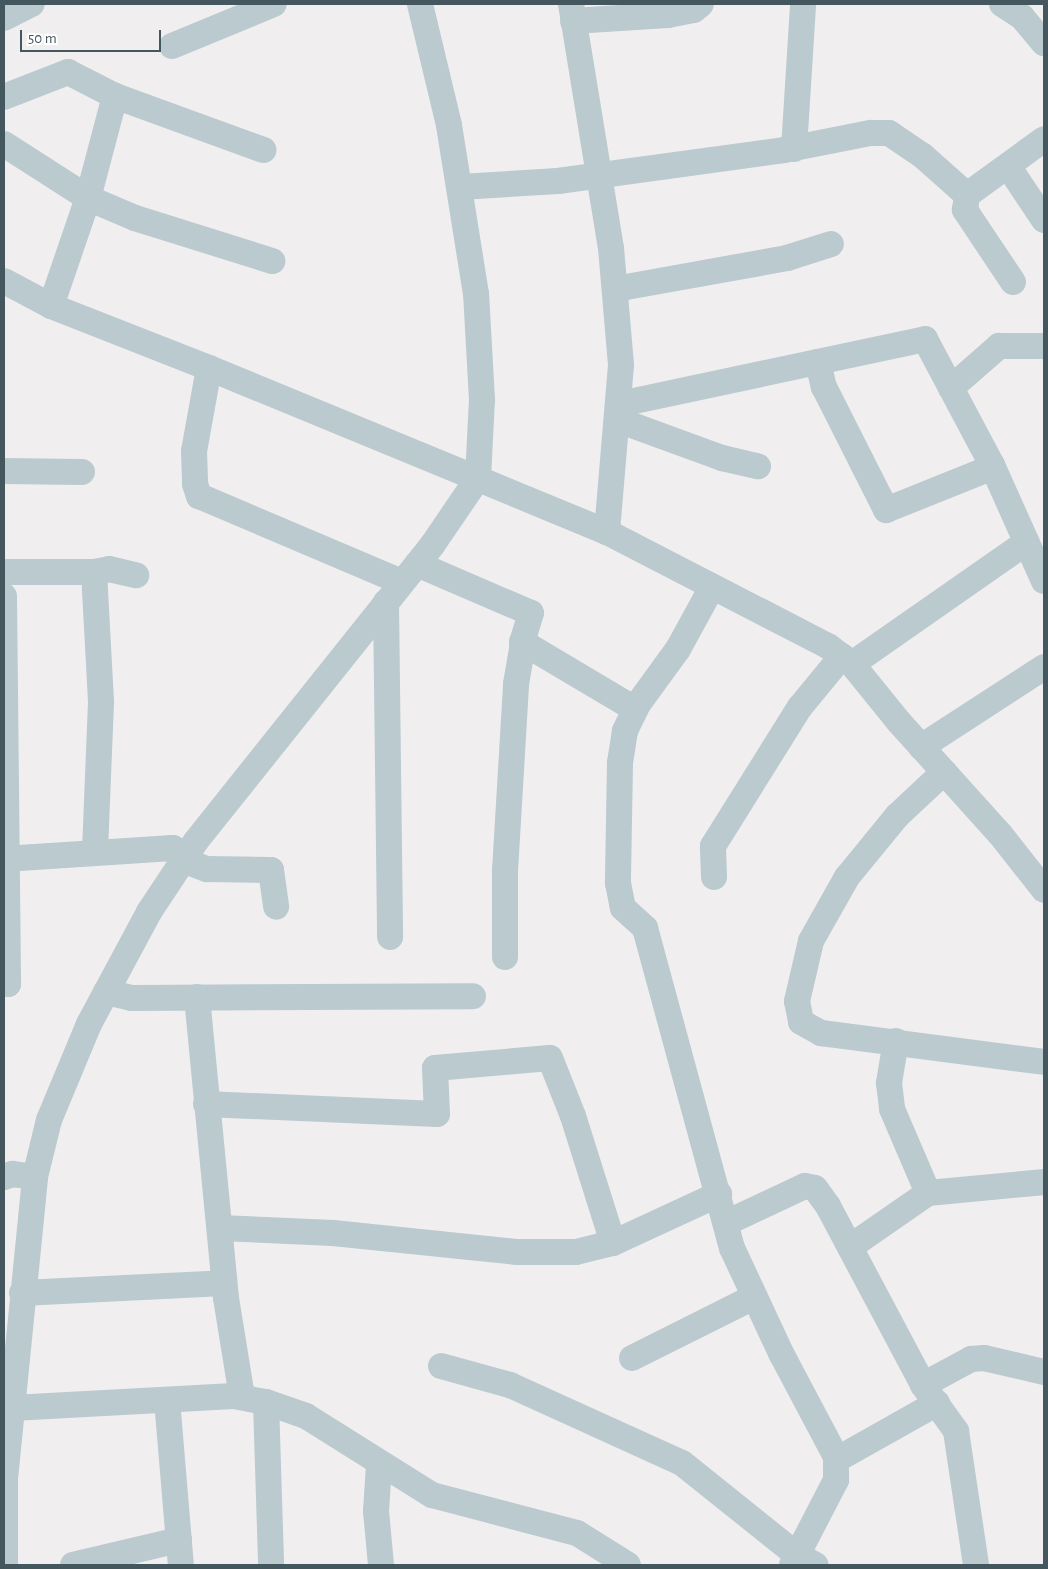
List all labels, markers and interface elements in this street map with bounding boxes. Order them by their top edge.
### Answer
scale bar [22,20,164,52]
text: 50 m [28,31,57,46]

